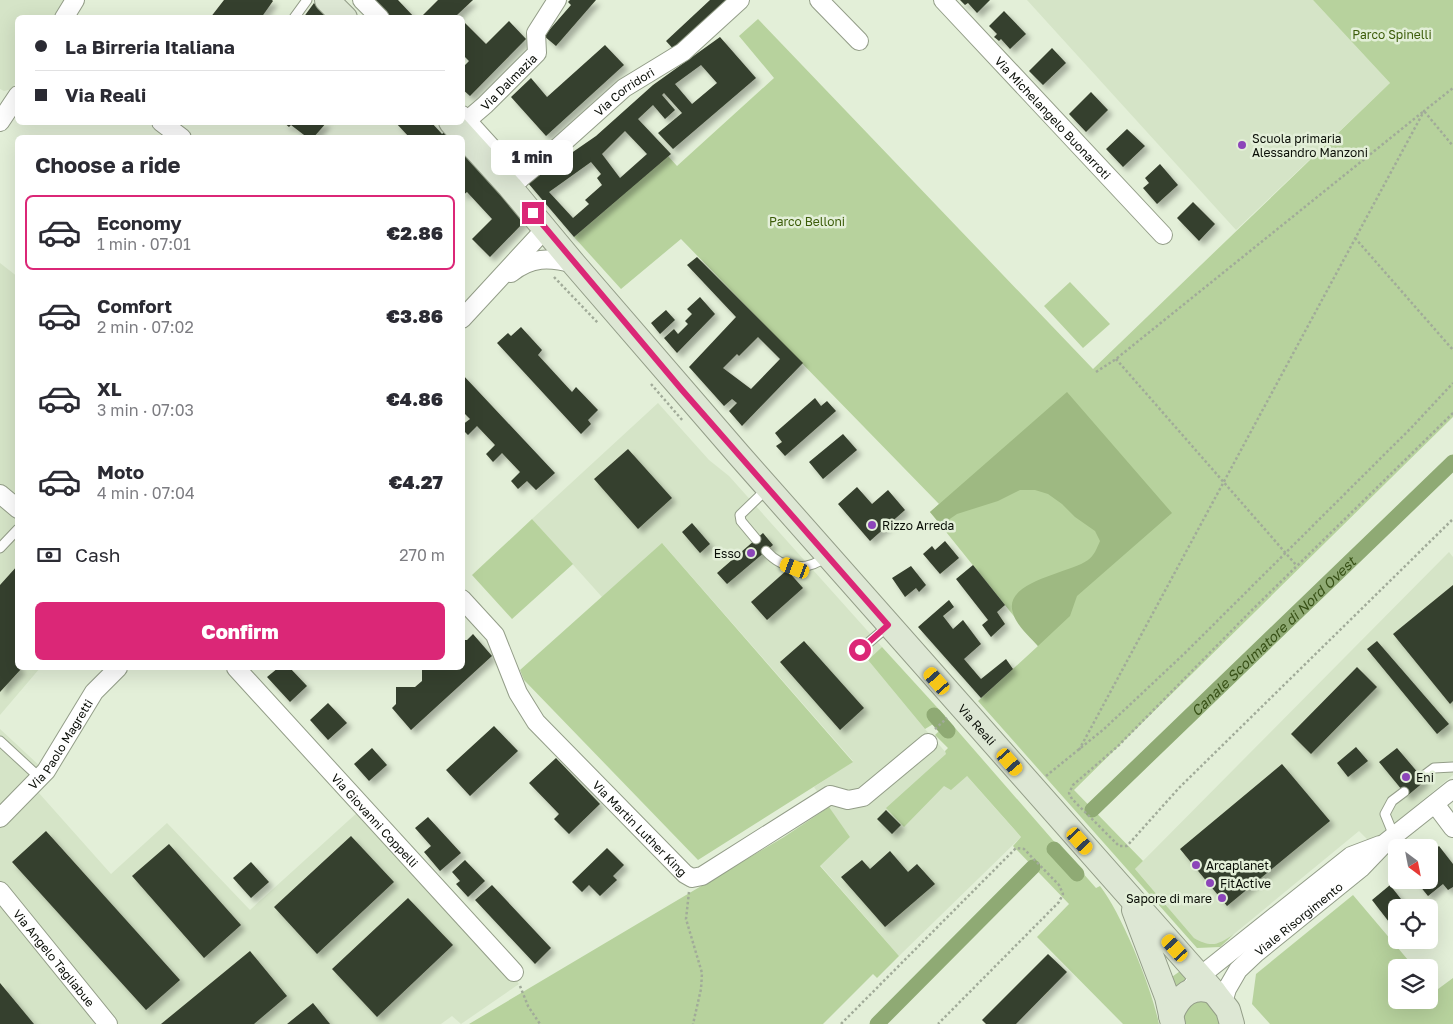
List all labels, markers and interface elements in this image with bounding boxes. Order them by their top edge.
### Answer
park label: Parco Spinelli [1352,27,1432,42]
text: La Birreria Italiana [65,35,235,58]
street label: Via Dalmazia [477,50,540,113]
street label: Via Michelangelo Buonarroti [992,53,1114,182]
street label: Via Corridori [591,64,657,119]
text: Via Reali [65,83,146,106]
place label: Scuola primaria Alessandro Manzoni [1252,131,1368,160]
marker: Scuola primaria Alessandro Manzoni [1236,139,1248,151]
callout: 1 min [492,140,574,176]
text: 1 min [512,147,552,167]
text: Choose a ride [35,151,181,178]
route end [522,202,544,224]
icon: car [37,210,82,255]
text: Economy [97,211,182,234]
park label: Parco Belloni [769,214,845,229]
text: €2.86 [386,221,443,244]
text: 1 min · 07:01 [97,234,191,254]
icon: car [37,293,82,338]
text: Comfort [97,294,172,317]
text: €3.86 [386,304,443,327]
text: 2 min · 07:02 [97,317,194,337]
icon: car [37,376,82,421]
text: XL [97,377,122,400]
text: €4.86 [386,387,443,410]
text: 3 min · 07:03 [97,400,194,420]
icon: car [37,459,82,504]
text: Moto [97,460,144,483]
text: €4.27 [389,470,443,493]
text: 4 min · 07:04 [97,483,195,503]
place label: Rizzo Arreda [882,518,954,533]
marker: Rizzo Arreda [866,519,878,531]
icon: cash [35,541,63,569]
text: Cash [75,543,120,566]
text: 270 m [399,545,445,565]
place label: Esso [714,546,741,561]
marker: Esso [745,547,757,559]
water label: Canale Scolmatore di Nord Ovest [1187,552,1360,719]
car [778,556,811,580]
button: Confirm [35,602,445,660]
route start [849,639,871,661]
car [921,665,952,697]
street label: Via Paolo Magretti [25,696,96,792]
street label: Via Reali [955,701,999,748]
car [994,746,1025,778]
street label: Via Giovanni Coppelli [328,770,422,870]
place label: Eni [1416,770,1434,785]
marker: Eni [1400,771,1412,783]
street label: Via Martin Luther King [590,777,690,879]
car [1064,825,1095,857]
north arrow [1388,839,1438,889]
map controls [1388,839,1438,1009]
place label: Arcaplanet [1206,858,1269,873]
marker: Arcaplanet [1190,859,1202,871]
place label: FitActive [1220,876,1271,891]
marker: FitActive [1204,877,1216,889]
street label: Viale Risorgimento [1252,879,1345,959]
place label: Sapore di mare [1126,891,1212,906]
marker: Sapore di mare [1216,892,1228,904]
button: locate [1388,899,1438,949]
street label: Via Angelo Tagliabue [10,906,98,1009]
car [1159,932,1190,964]
button: layers [1388,959,1438,1009]

